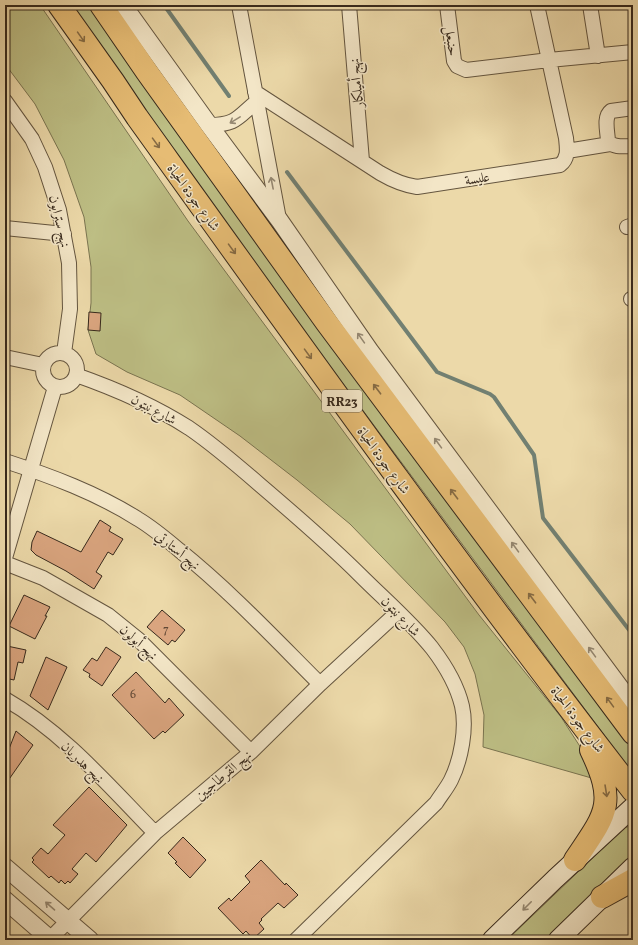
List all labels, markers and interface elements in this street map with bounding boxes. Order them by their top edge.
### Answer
street label: حنبعل [439,25,462,57]
one-way arrow [77,31,85,42]
street label: نهج أميلكار [344,57,371,111]
one-way arrow [229,116,241,124]
one-way arrow [152,138,160,149]
street label: شارع جودة الحياة [161,160,224,236]
street label: عليسة [463,168,491,191]
one-way arrow [268,177,276,190]
street label: نهج سترابون [41,193,74,250]
one-way arrow [228,243,236,254]
one-way arrow [357,333,365,344]
one-way arrow [304,349,312,360]
one-way arrow [372,384,381,395]
street label: شارع نبتون [127,390,180,431]
road number: RR23 [322,390,362,412]
street label: شارع جودة الحياة [351,423,414,499]
one-way arrow [434,437,442,448]
one-way arrow [450,488,458,499]
street label: نهج أستارتي [149,526,205,577]
one-way arrow [511,542,519,553]
one-way arrow [528,592,536,603]
street label: شارع نبتون [375,593,424,642]
street label: نهج أبولون [113,619,162,667]
house number: 7 [163,622,169,638]
one-way arrow [588,646,597,657]
street label: شارع جودة الحياة [545,683,608,758]
house number: 6 [130,687,136,703]
one-way arrow [606,696,614,707]
street label: نهج هدريان [55,738,108,790]
street label: نهج القرطاجيين [191,747,258,807]
one-way arrow [602,784,610,797]
one-way arrow [44,901,55,910]
one-way arrow [522,901,532,911]

